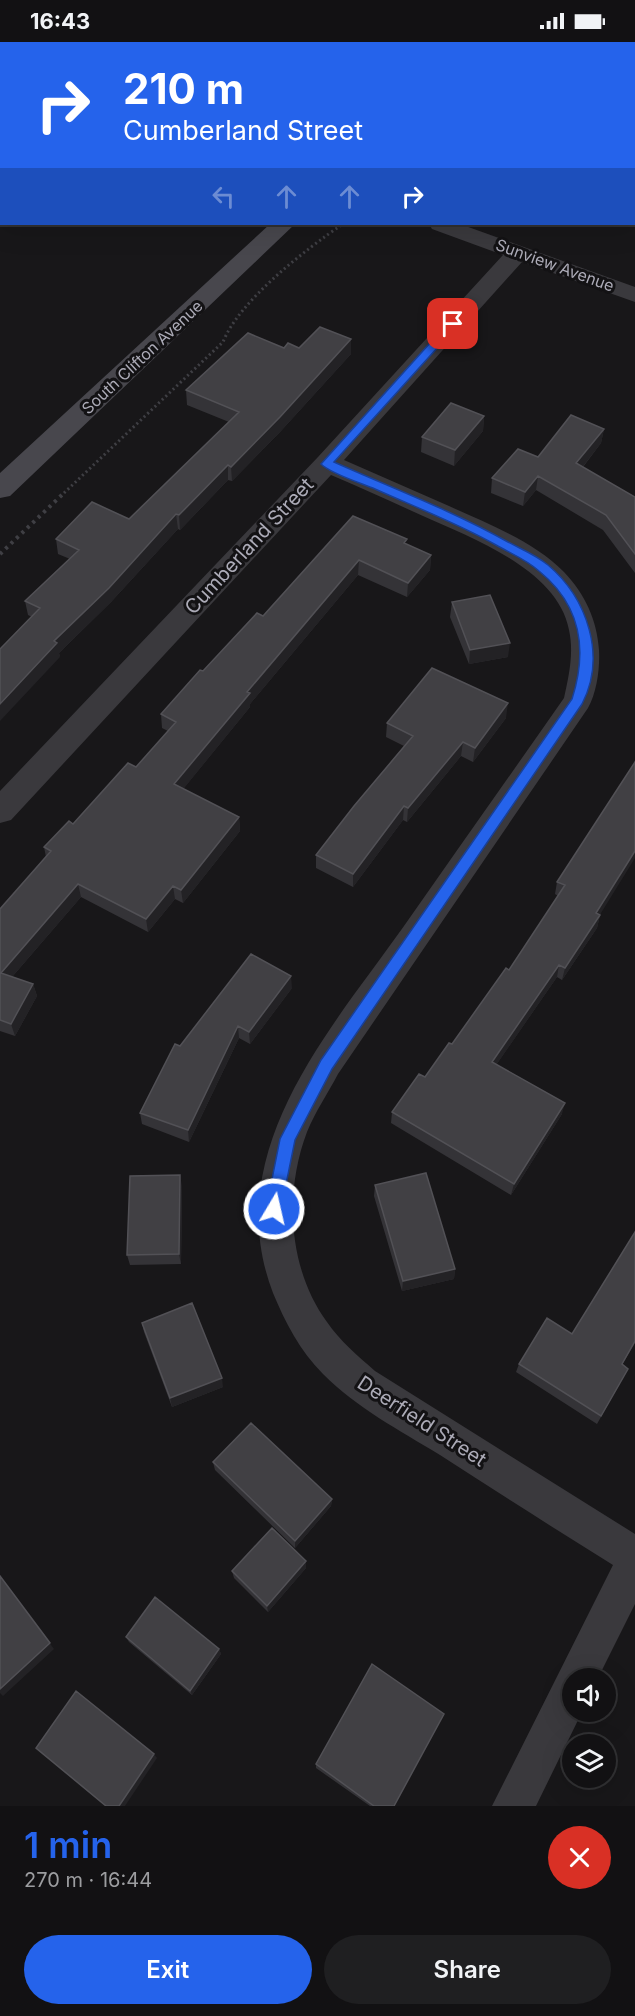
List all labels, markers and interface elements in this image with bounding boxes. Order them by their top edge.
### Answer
text: 16:43 [30,8,90,34]
text: 210 m [123,63,244,114]
icon: right [24,66,102,144]
text: Cumberland Street [123,114,363,147]
icon: left [207,180,240,213]
icon: ahead [270,180,303,213]
icon: ahead [333,180,366,213]
icon: right [396,180,429,213]
street label: Sunview Avenue [493,234,617,296]
street label: South Clifton Avenue [77,296,207,418]
pin [427,298,478,349]
icon: arrive [436,307,469,340]
street label: Cumberland Street [180,472,319,619]
position arrow [242,1177,306,1241]
street label: Deerfield Street [353,1370,491,1472]
map controls [562,1668,616,1788]
button: sound [562,1668,616,1722]
button: layers [562,1734,616,1788]
text: 1 min [24,1823,112,1867]
button: close [548,1826,611,1889]
text: 270 m · 16:44 [24,1868,152,1892]
button: Exit [24,1935,312,2004]
button: Share [324,1935,611,2004]

